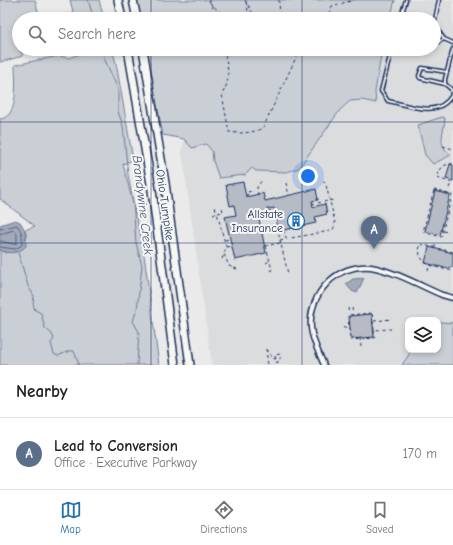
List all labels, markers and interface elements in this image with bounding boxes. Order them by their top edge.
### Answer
search box [12,12,441,56]
icon: search [26,23,48,45]
text: Search here [58,25,136,43]
water label: Brandywine Creek [129,154,157,256]
your location [298,166,318,186]
street label: Ohio Turnpike [153,169,177,241]
place label: Allstate Insurance [231,207,283,235]
building icon: Allstate Insurance [286,211,306,231]
pin: A [361,216,387,249]
map controls [405,317,441,353]
button: layers [405,317,441,353]
text: Nearby [16,382,67,401]
text: Lead to Conversion [54,437,178,455]
text: A [25,446,33,461]
text: 170 m [403,446,437,461]
text: Office · Executive Parkway [54,455,197,470]
tab: Map [60,499,82,536]
tab: Directions [201,499,247,536]
tab: Saved [366,499,393,536]

